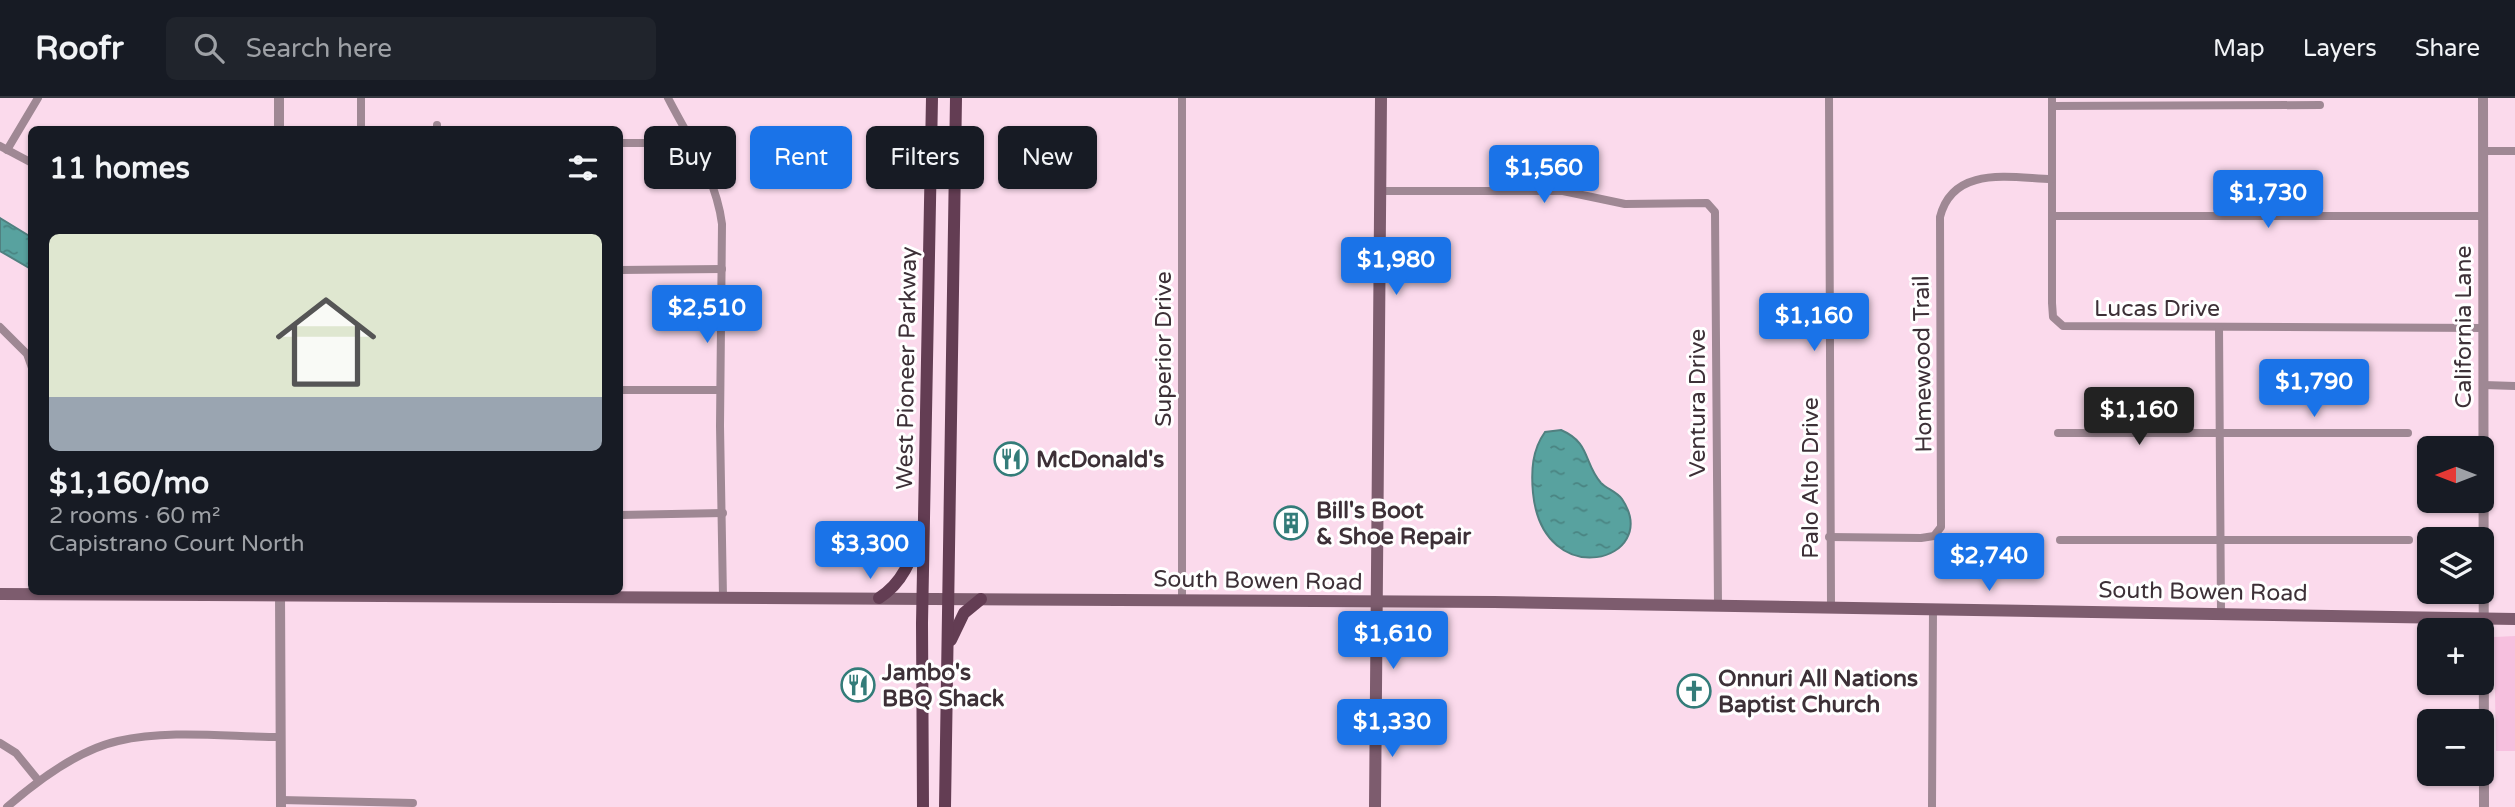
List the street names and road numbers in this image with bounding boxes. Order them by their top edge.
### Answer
street label: California Lane [2450,245,2478,409]
street label: West Pioneer Parkway [891,246,923,490]
street label: Superior Drive [1150,271,1178,427]
street label: Homewood Trail [1907,275,1939,453]
street label: Lucas Drive [2094,295,2220,323]
street label: Ventura Drive [1684,329,1712,477]
street label: Palo Alto Drive [1797,397,1825,559]
street label: South Bowen Road [1153,565,1363,597]
street label: South Bowen Road [2098,576,2308,608]

